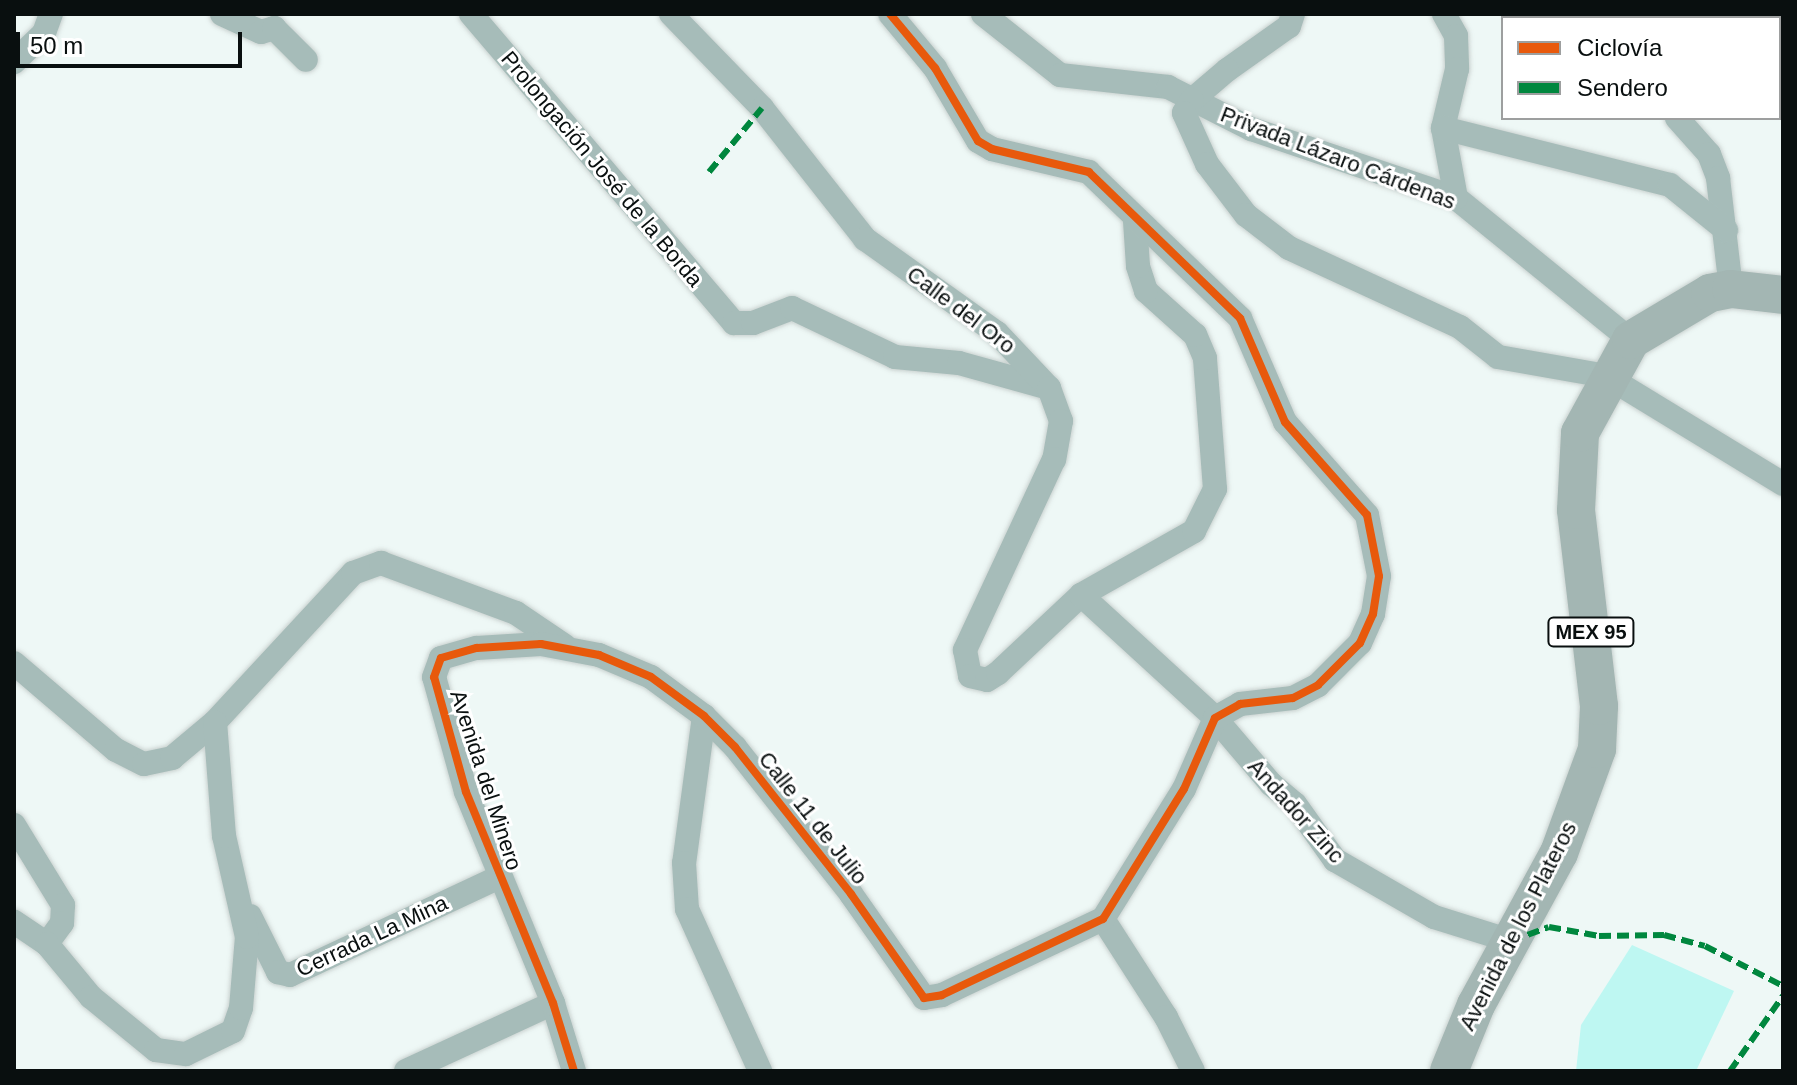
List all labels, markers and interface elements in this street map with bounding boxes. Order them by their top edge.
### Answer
scale bar [20,16,246,66]
legend [1501,16,1781,120]
text: 50 m [30,32,83,59]
text: Ciclovía [1577,34,1662,61]
street label: Prolongación José de la Borda [496,46,708,292]
text: Sendero [1577,74,1668,101]
street label: Privada Lázaro Cárdenas [1217,101,1459,215]
street label: Calle del Oro [902,261,1020,359]
road number: MEX 95 [1547,616,1635,648]
street label: Avenida del Minero [444,687,528,873]
street label: Calle 11 de Julio [753,746,873,890]
street label: Andador Zinc [1242,754,1350,868]
street label: Avenida de los Plateros [1454,817,1582,1035]
street label: Cerrada La Mina [292,889,452,983]

